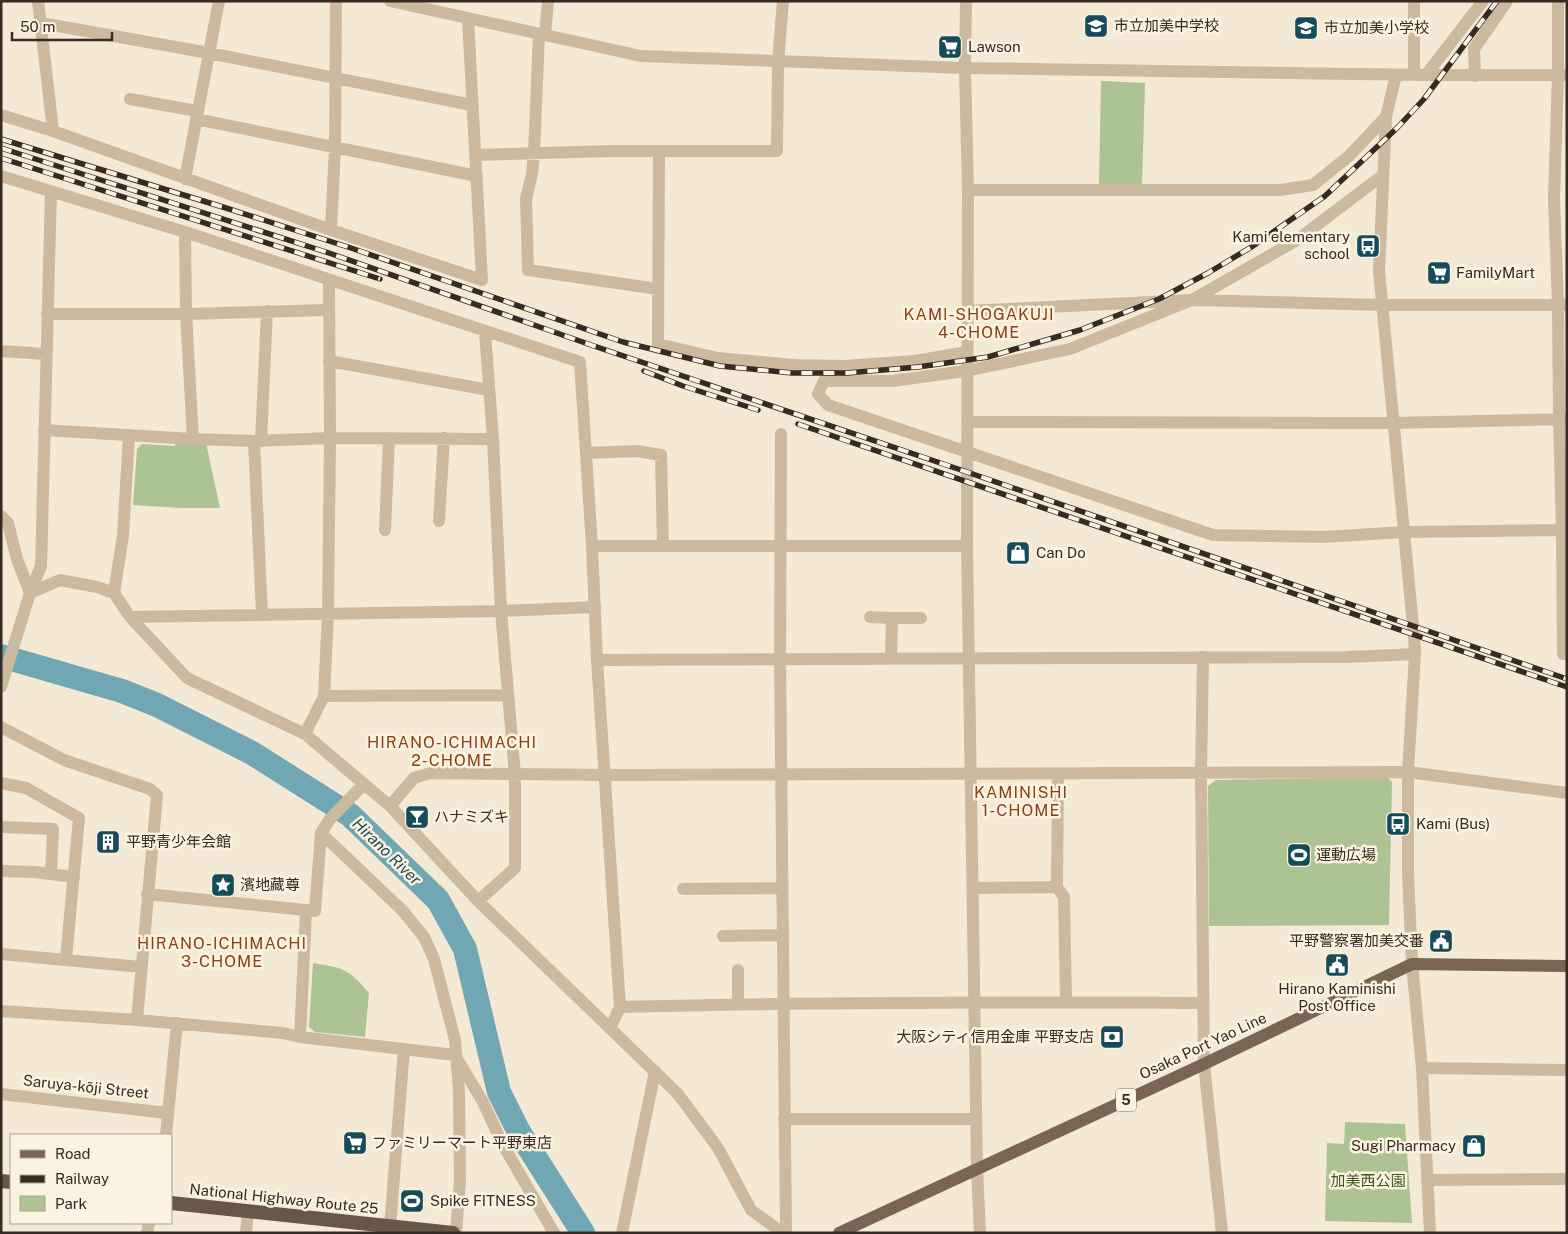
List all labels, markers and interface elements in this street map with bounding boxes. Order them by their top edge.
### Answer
scale bar [12,10,112,42]
school or university icon: 市立加美中学校 [1083,13,1109,39]
school or university icon: 市立加美小学校 [1293,15,1319,41]
place label: 市立加美中学校 [1114,17,1219,34]
text: 50 m [20,18,55,35]
place label: 市立加美小学校 [1324,19,1429,36]
supermarket icon: Lawson [937,34,963,60]
place label: Lawson [968,38,1021,55]
place label: Kami elementary school [1232,228,1350,262]
bus stop icon: Kami elementary school [1355,233,1381,259]
supermarket icon: FamilyMart [1426,260,1452,286]
place label: FamilyMart [1456,264,1535,281]
district label: KAMI-SHOGAKUJI 4-CHOME [903,305,1055,342]
shop icon: Can Do [1005,540,1031,566]
place label: Can Do [1036,544,1086,561]
district label: HIRANO-ICHIMACHI 2-CHOME [367,733,537,770]
district label: KAMINISHI 1-CHOME [974,783,1068,820]
bar icon: ハナミズキ [404,804,430,830]
place label: ハナミズキ [434,808,509,825]
bus stop icon: Kami (Bus) [1385,811,1411,837]
water label: Hirano River [348,814,426,889]
place label: Kami (Bus) [1416,815,1490,832]
building icon: 平野青少年会館 [95,829,121,855]
place label: 平野青少年会館 [126,833,231,850]
sports icon: 運動広場 [1286,842,1312,868]
place label: 運動広場 [1316,846,1376,863]
place icon: 濱地藏尊 [210,872,236,898]
place label: 濱地藏尊 [240,876,300,893]
public building icon: 平野警察署加美交番 [1428,928,1454,954]
place label: 平野警察署加美交番 [1289,932,1424,949]
district label: HIRANO-ICHIMACHI 3-CHOME [137,934,307,971]
public building icon: Hirano Kaminishi Post Office [1324,952,1350,978]
place label: Hirano Kaminishi Post Office [1278,980,1396,1014]
street label: Osaka Port Yao Line [1137,1009,1269,1082]
bank icon: 大阪シティ信用金庫 平野支店 [1099,1024,1125,1050]
place label: 大阪シティ信用金庫 平野支店 [896,1028,1094,1045]
street label: Saruya-kōji Street [22,1071,150,1102]
road number: 5 [1116,1088,1136,1112]
supermarket icon: ファミリーマート平野東店 [342,1130,368,1156]
shop icon: Sugi Pharmacy [1461,1133,1487,1159]
legend [10,1134,172,1224]
place label: ファミリーマート平野東店 [372,1134,552,1151]
place label: Sugi Pharmacy [1351,1137,1456,1154]
text: Road [55,1145,91,1162]
text: Railway [55,1170,109,1187]
park label: 加美西公園 [1330,1172,1406,1189]
street label: National Highway Route 25 [189,1180,379,1217]
sports icon: Spike FITNESS [399,1188,425,1214]
place label: Spike FITNESS [430,1192,536,1209]
text: Park [55,1195,87,1212]

